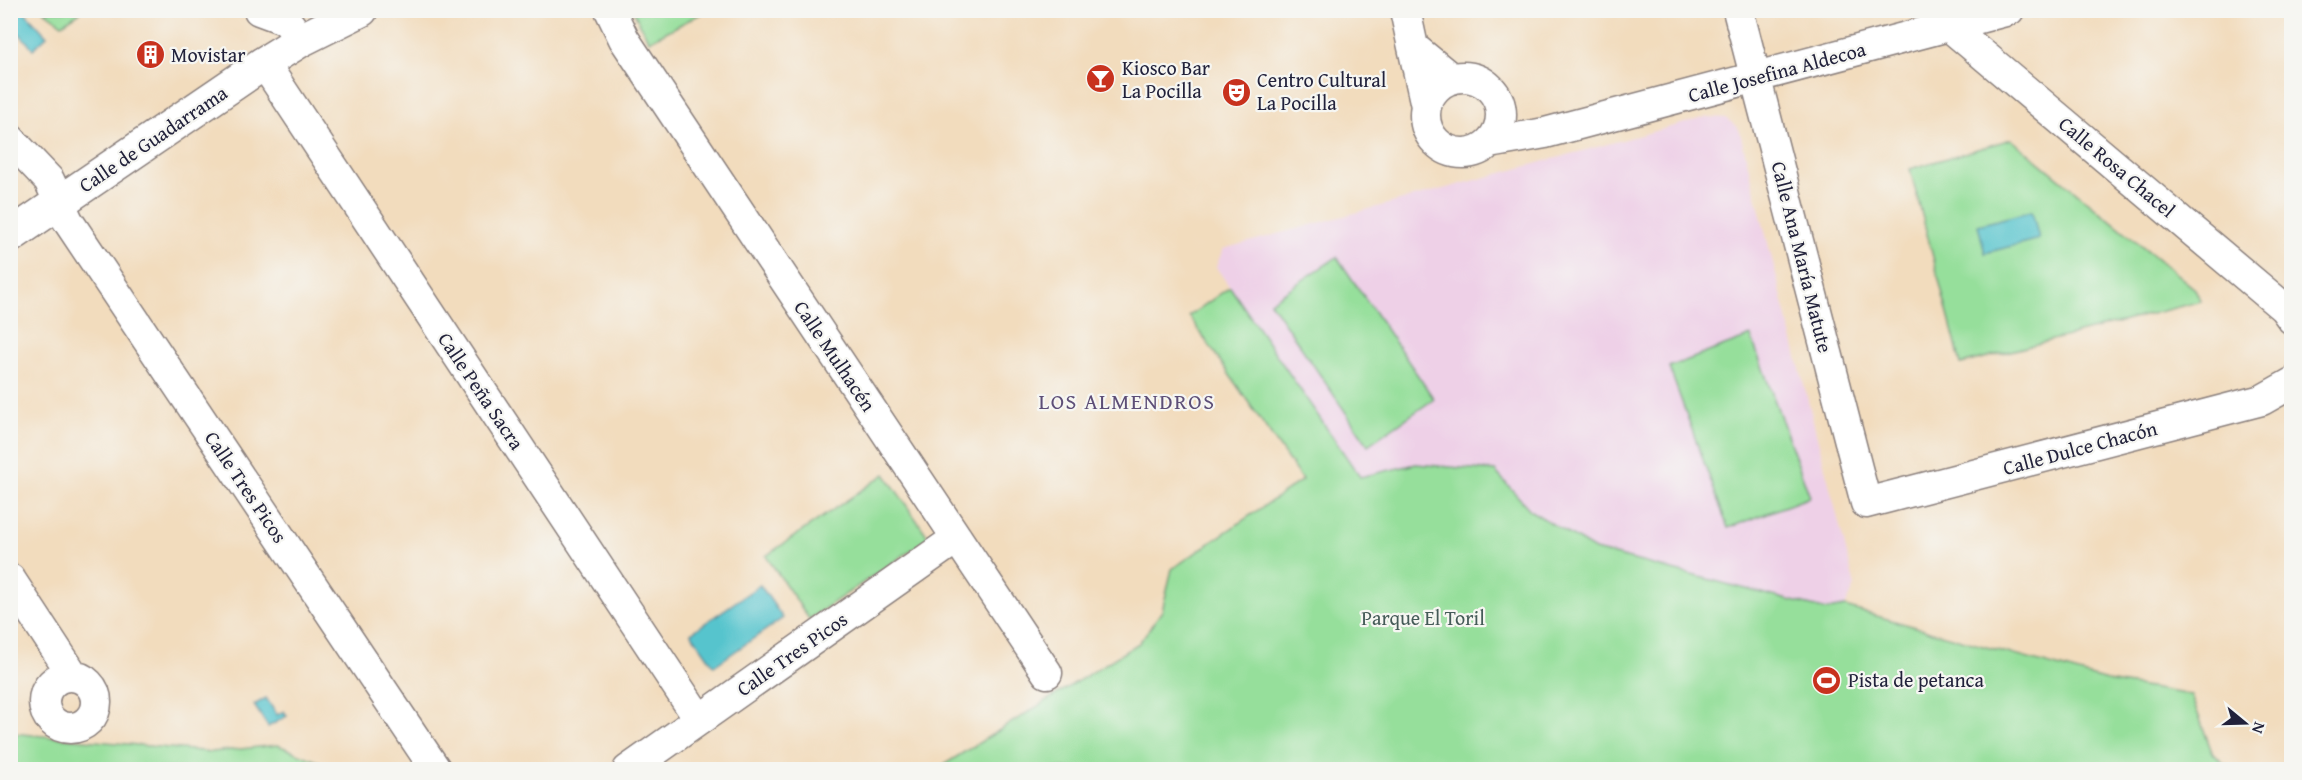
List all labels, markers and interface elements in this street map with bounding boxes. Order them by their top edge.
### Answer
street label: Calle Josefina Aldecoa [1685,34,1869,109]
building icon: Movistar [134,39,166,71]
place label: Movistar [171,40,245,69]
place label: Kiosco Bar La Pocilla [1122,53,1210,105]
bar icon: Kiosco Bar La Pocilla [1085,63,1117,95]
place label: Centro Cultural La Pocilla [1257,65,1387,117]
theatre icon: Centro Cultural La Pocilla [1220,76,1252,108]
street label: Calle de Guadarrama [73,78,233,199]
street label: Calle Rosa Chacel [2053,109,2182,224]
street label: Calle Ana María Matute [1765,158,1840,356]
street label: Calle Mulhacén [788,294,883,417]
street label: Calle Peña Sacra [431,326,532,456]
district label: LOS ALMENDROS [1039,385,1215,417]
street label: Calle Dulce Chacón [2000,413,2160,482]
street label: Calle Tres Picos [198,425,295,549]
park label: Parque El Toril [1361,603,1485,632]
street label: Calle Tres Picos [730,605,853,703]
sports icon: Pista de petanca [1811,664,1843,696]
place label: Pista de petanca [1848,665,1984,694]
north arrow [2215,693,2275,753]
text: N [2246,719,2272,737]

